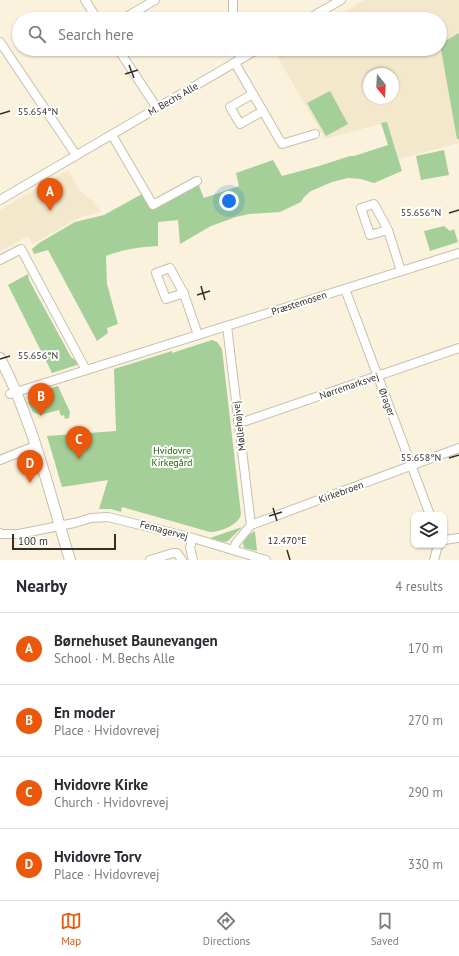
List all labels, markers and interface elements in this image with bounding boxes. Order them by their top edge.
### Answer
search box [12,12,447,56]
icon: search [26,23,48,45]
text: Search here [58,25,134,44]
north arrow [363,68,399,104]
street label: M. Bechs Alle [145,79,201,119]
text: 55.654°N [18,105,58,118]
pin: A [37,178,63,211]
your location [219,191,239,211]
text: 55.656°N [401,206,441,219]
street label: Præstemosen [270,288,328,318]
text: 55.656°N [18,349,58,362]
street label: Nørremarksvej [318,370,380,402]
pin: B [28,383,54,416]
street label: Ørager [376,386,398,418]
street label: Møllehøjvej [229,400,249,452]
pin: C [66,426,92,459]
park label: Hvidovre Kirkegård [152,444,192,469]
pin: D [17,450,43,483]
text: 55.658°N [401,451,441,464]
street label: Kirkebroen [317,478,365,506]
map controls [411,512,447,548]
button: layers [411,512,447,548]
street label: Femagervej [138,517,190,543]
scale bar [12,532,116,551]
text: 100 m [18,534,48,548]
text: 12.470°E [268,534,307,547]
text: Nearby [16,575,67,597]
text: 4 results [395,578,443,595]
text: Børnehuset Baunevangen [54,631,218,650]
text: A [25,640,33,657]
text: 170 m [408,640,443,657]
text: School · M. Bechs Alle [54,650,175,667]
text: En moder [54,703,115,722]
text: B [25,712,33,729]
text: 270 m [408,712,443,729]
text: Place · Hvidovrevej [54,722,160,739]
text: Hvidovre Kirke [54,775,148,794]
text: C [25,784,33,801]
text: 290 m [408,784,443,801]
text: Church · Hvidovrevej [54,794,169,811]
text: Hvidovre Torv [54,847,141,866]
text: D [25,856,33,873]
text: 330 m [408,856,443,873]
text: Place · Hvidovrevej [54,866,160,883]
tab: Map [60,910,82,948]
tab: Directions [203,910,250,948]
tab: Saved [371,910,399,948]

